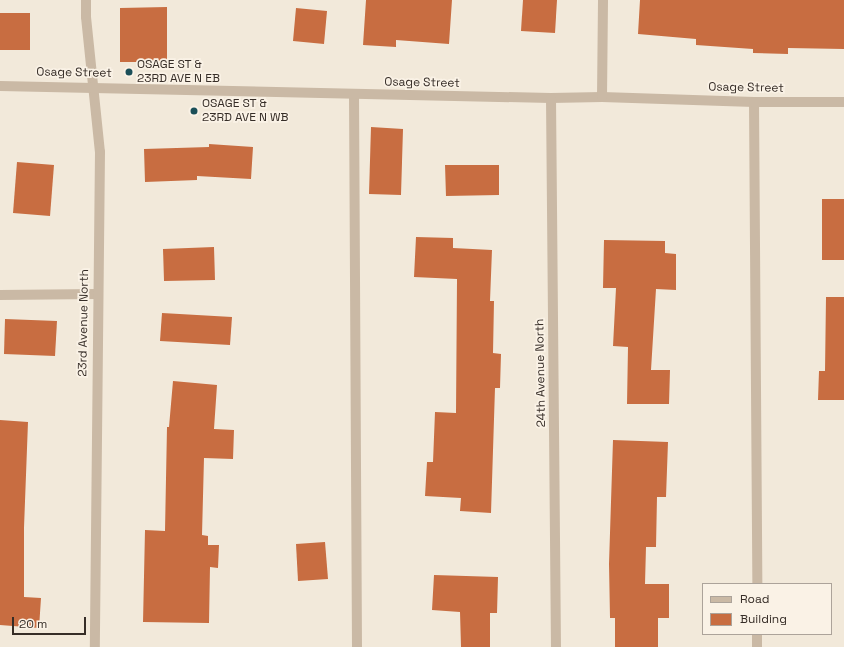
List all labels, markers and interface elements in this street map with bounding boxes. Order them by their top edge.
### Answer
place label: OSAGE ST & 23RD AVE N EB [137,58,220,86]
street label: Osage Street [36,65,112,81]
marker: OSAGE ST & 23RD AVE N EB [124,67,134,77]
street label: Osage Street [384,75,460,91]
street label: Osage Street [708,80,784,96]
place label: OSAGE ST & 23RD AVE N WB [202,97,289,125]
marker: OSAGE ST & 23RD AVE N WB [189,106,199,116]
street label: 23rd Avenue North [76,269,92,377]
street label: 24th Avenue North [533,319,549,427]
legend [702,583,832,635]
text: Road [740,591,769,607]
scale bar [14,609,88,635]
text: Building [740,611,787,627]
text: 20 m [19,616,47,632]

